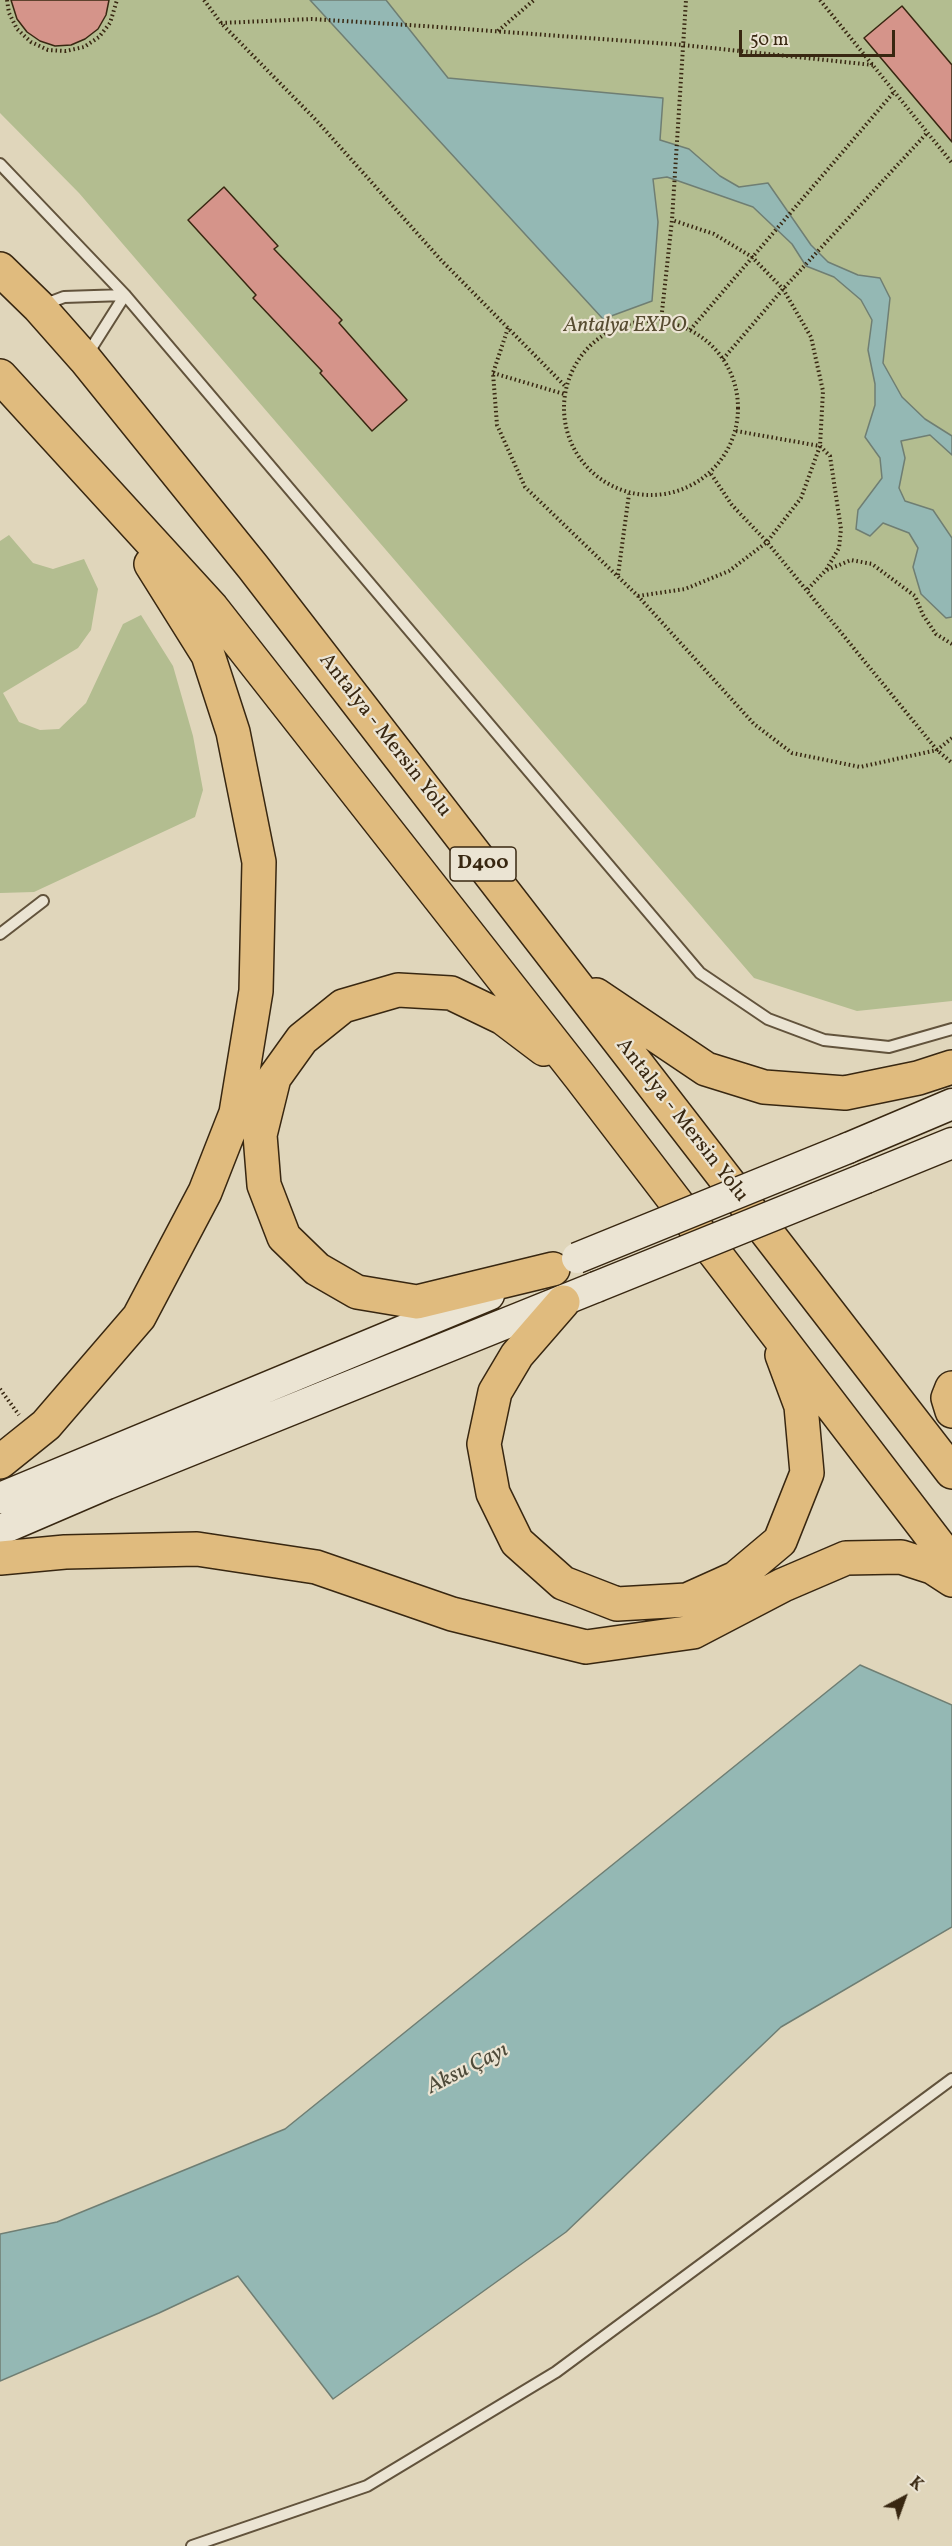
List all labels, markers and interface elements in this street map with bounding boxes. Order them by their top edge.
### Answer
scale bar [742,18,898,56]
text: 50 m [750,28,789,53]
park label: Antalya EXPO [563,314,687,340]
street label: Antalya - Mersin Yolu [312,649,456,823]
road number: D400 [450,847,516,881]
street label: Antalya - Mersin Yolu [609,1034,753,1208]
water label: Aksu Çayı [423,2038,513,2102]
north arrow [874,2468,934,2528]
text: K [904,2472,927,2497]

